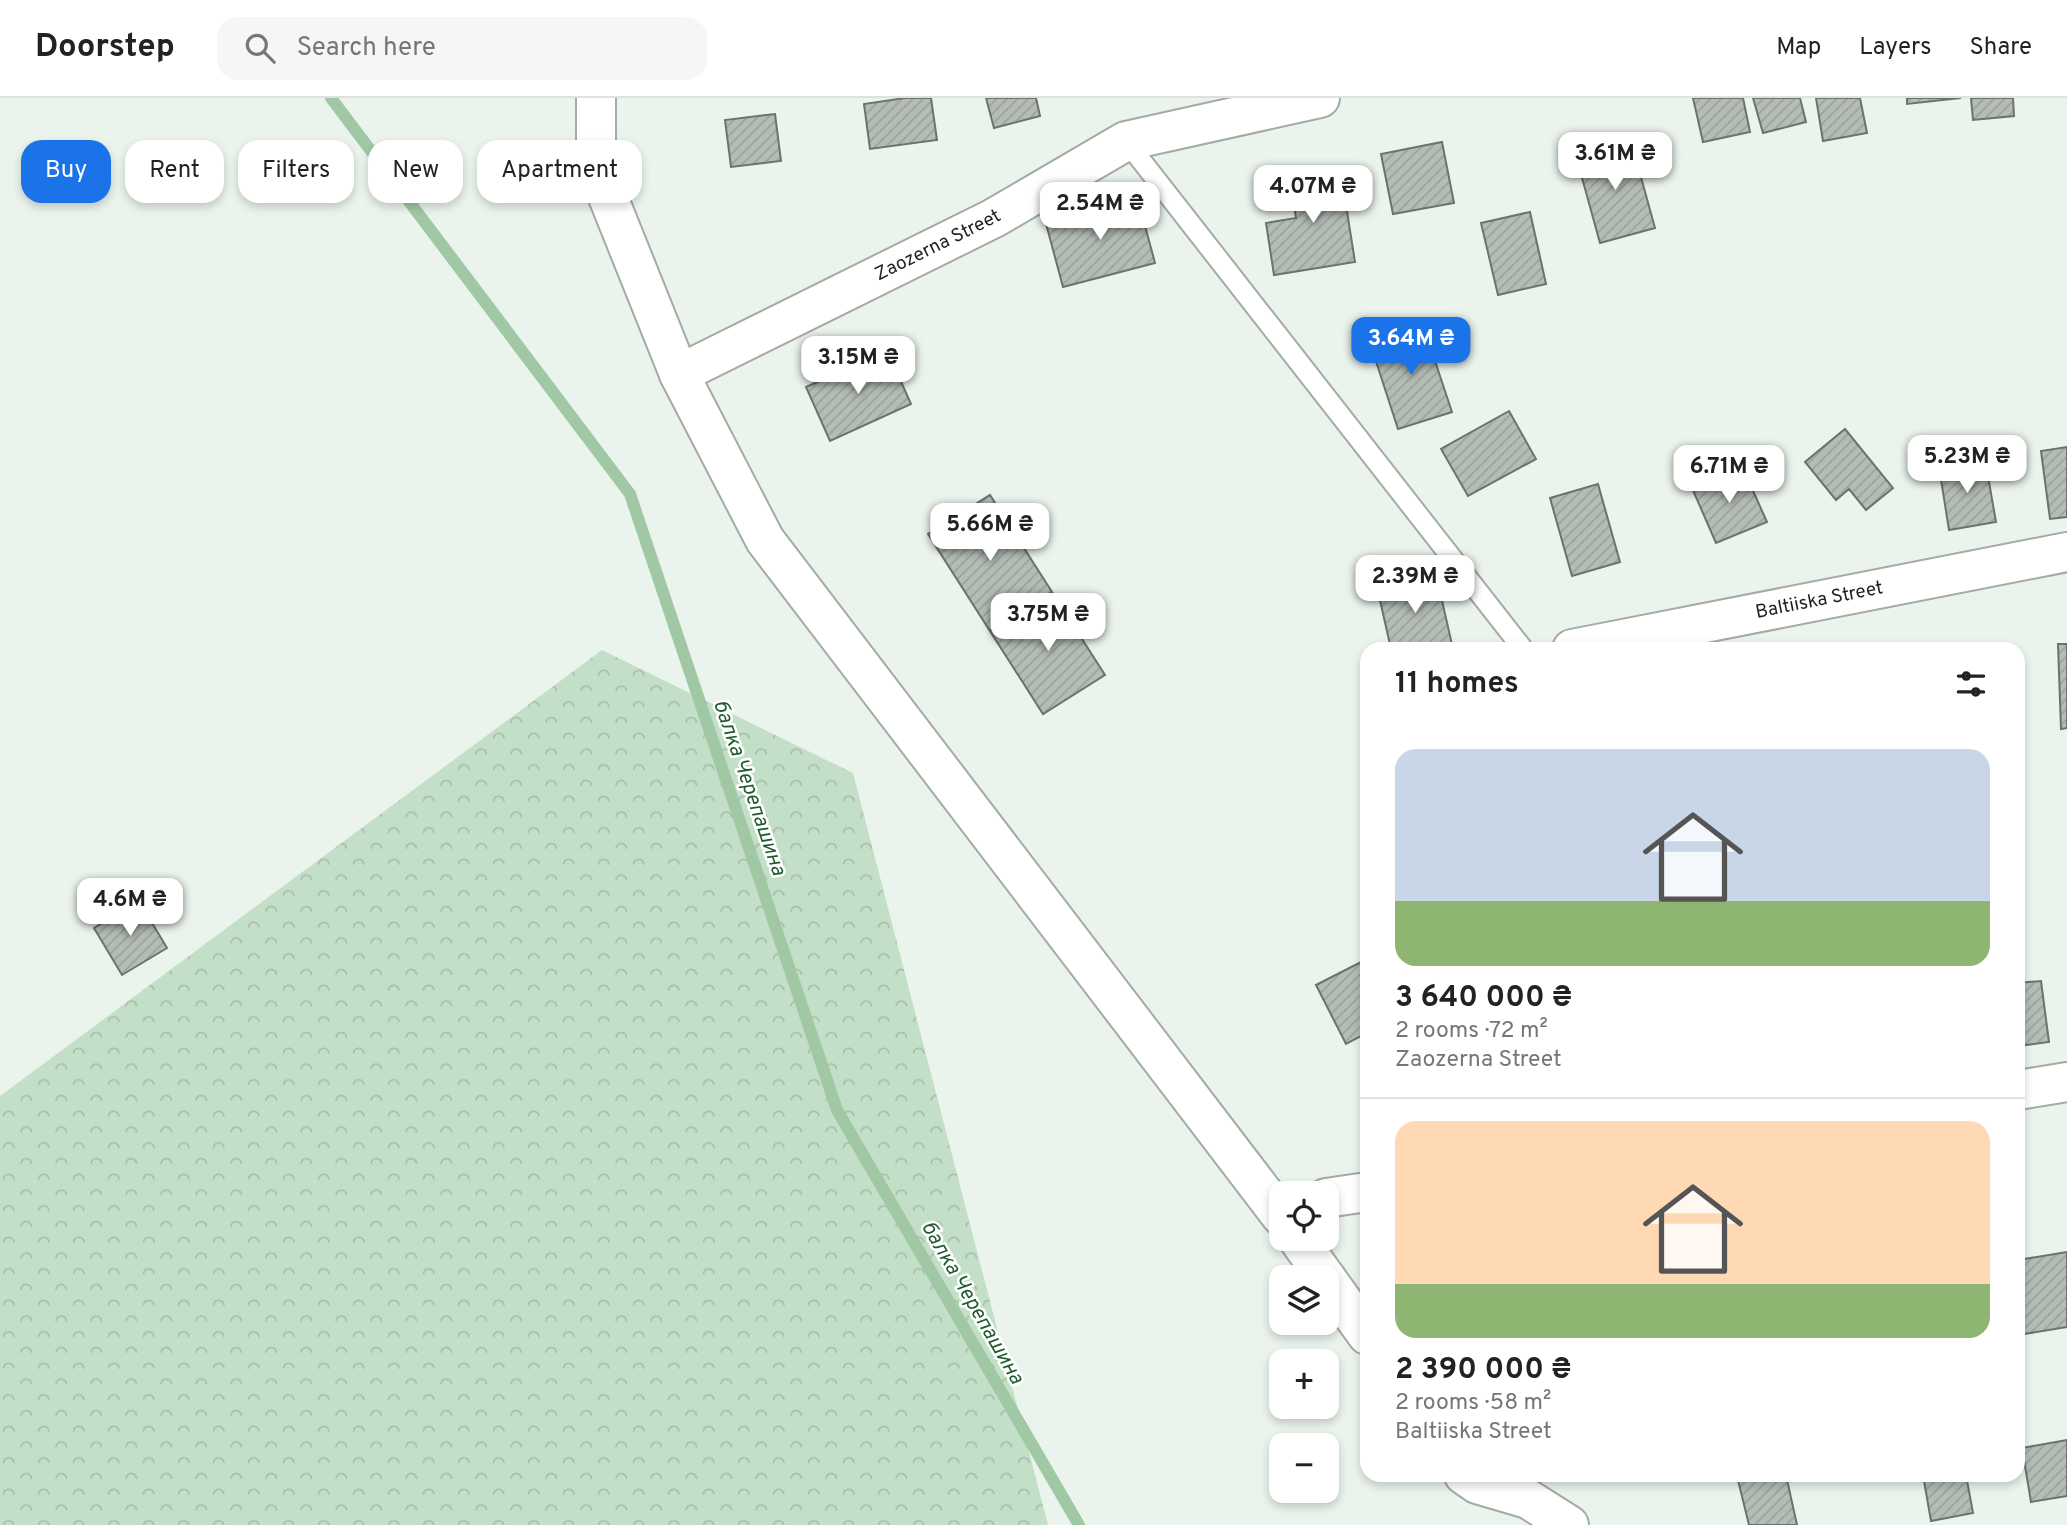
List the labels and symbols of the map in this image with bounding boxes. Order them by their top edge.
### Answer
pin: 3.61M ₴ [1550,132,1680,192]
pin: 4.07M ₴ [1248,166,1378,225]
pin: 2.54M ₴ [1035,183,1165,242]
street label: Zaozerna Street [871,204,1006,287]
pin: 3.64M ₴ [1346,317,1476,377]
pin: 3.15M ₴ [793,336,923,396]
pin: 5.23M ₴ [1902,436,2032,495]
pin: 6.71M ₴ [1664,446,1794,505]
pin: 5.66M ₴ [925,504,1055,563]
pin: 2.39M ₴ [1350,556,1480,615]
street label: Baltiiska Street [1753,576,1885,625]
pin: 3.75M ₴ [983,594,1113,653]
water label: балка Черепашина [706,697,792,880]
pin: 4.6M ₴ [73,878,187,938]
water label: балка Черепашина [914,1217,1030,1390]

